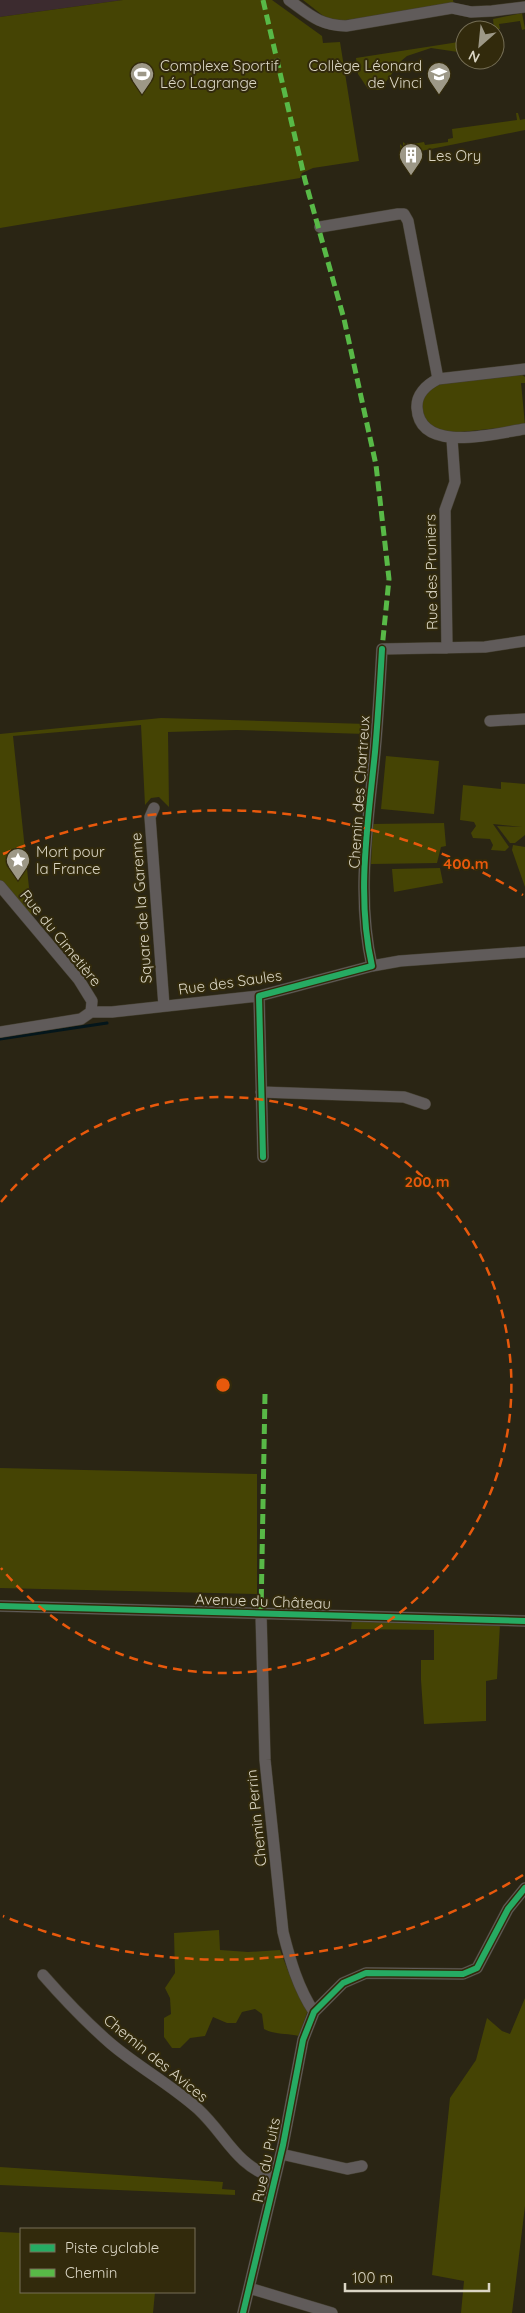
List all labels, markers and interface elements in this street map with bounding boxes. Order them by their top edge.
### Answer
north arrow [455,20,505,70]
text: N [465,46,483,67]
place label: Complexe Sportif Léo Lagrange [160,56,280,92]
place label: Collège Léonard de Vinci [309,56,422,92]
sports icon: Complexe Sportif Léo Lagrange [129,61,155,95]
school or university icon: Collège Léonard de Vinci [426,61,452,95]
building icon: Les Ory [398,142,424,176]
place label: Les Ory [428,146,481,165]
street label: Rue des Pruniers [420,514,442,630]
street label: Chemin des Chartreux [344,715,374,869]
street label: Square de la Garenne [126,832,156,984]
place label: Mort pour la France [36,842,105,878]
place icon: Mort pour la France [5,847,31,881]
text: 400 m [443,854,489,873]
street label: Rue du Cimetière [16,886,106,990]
street label: Rue des Saules [177,965,283,999]
text: 200 m [405,1172,450,1191]
centre of rings [214,1376,232,1394]
street label: Avenue du Château [195,1589,331,1613]
street label: Chemin Perrin [241,1769,271,1867]
street label: Chemin des Avices [100,2010,212,2106]
street label: Rue du Puits [248,2116,284,2204]
legend [20,2228,195,2293]
text: Piste cyclable [65,2238,159,2257]
scale bar [345,2260,489,2292]
text: Chemin [65,2263,117,2282]
text: 100 m [352,2268,393,2287]

